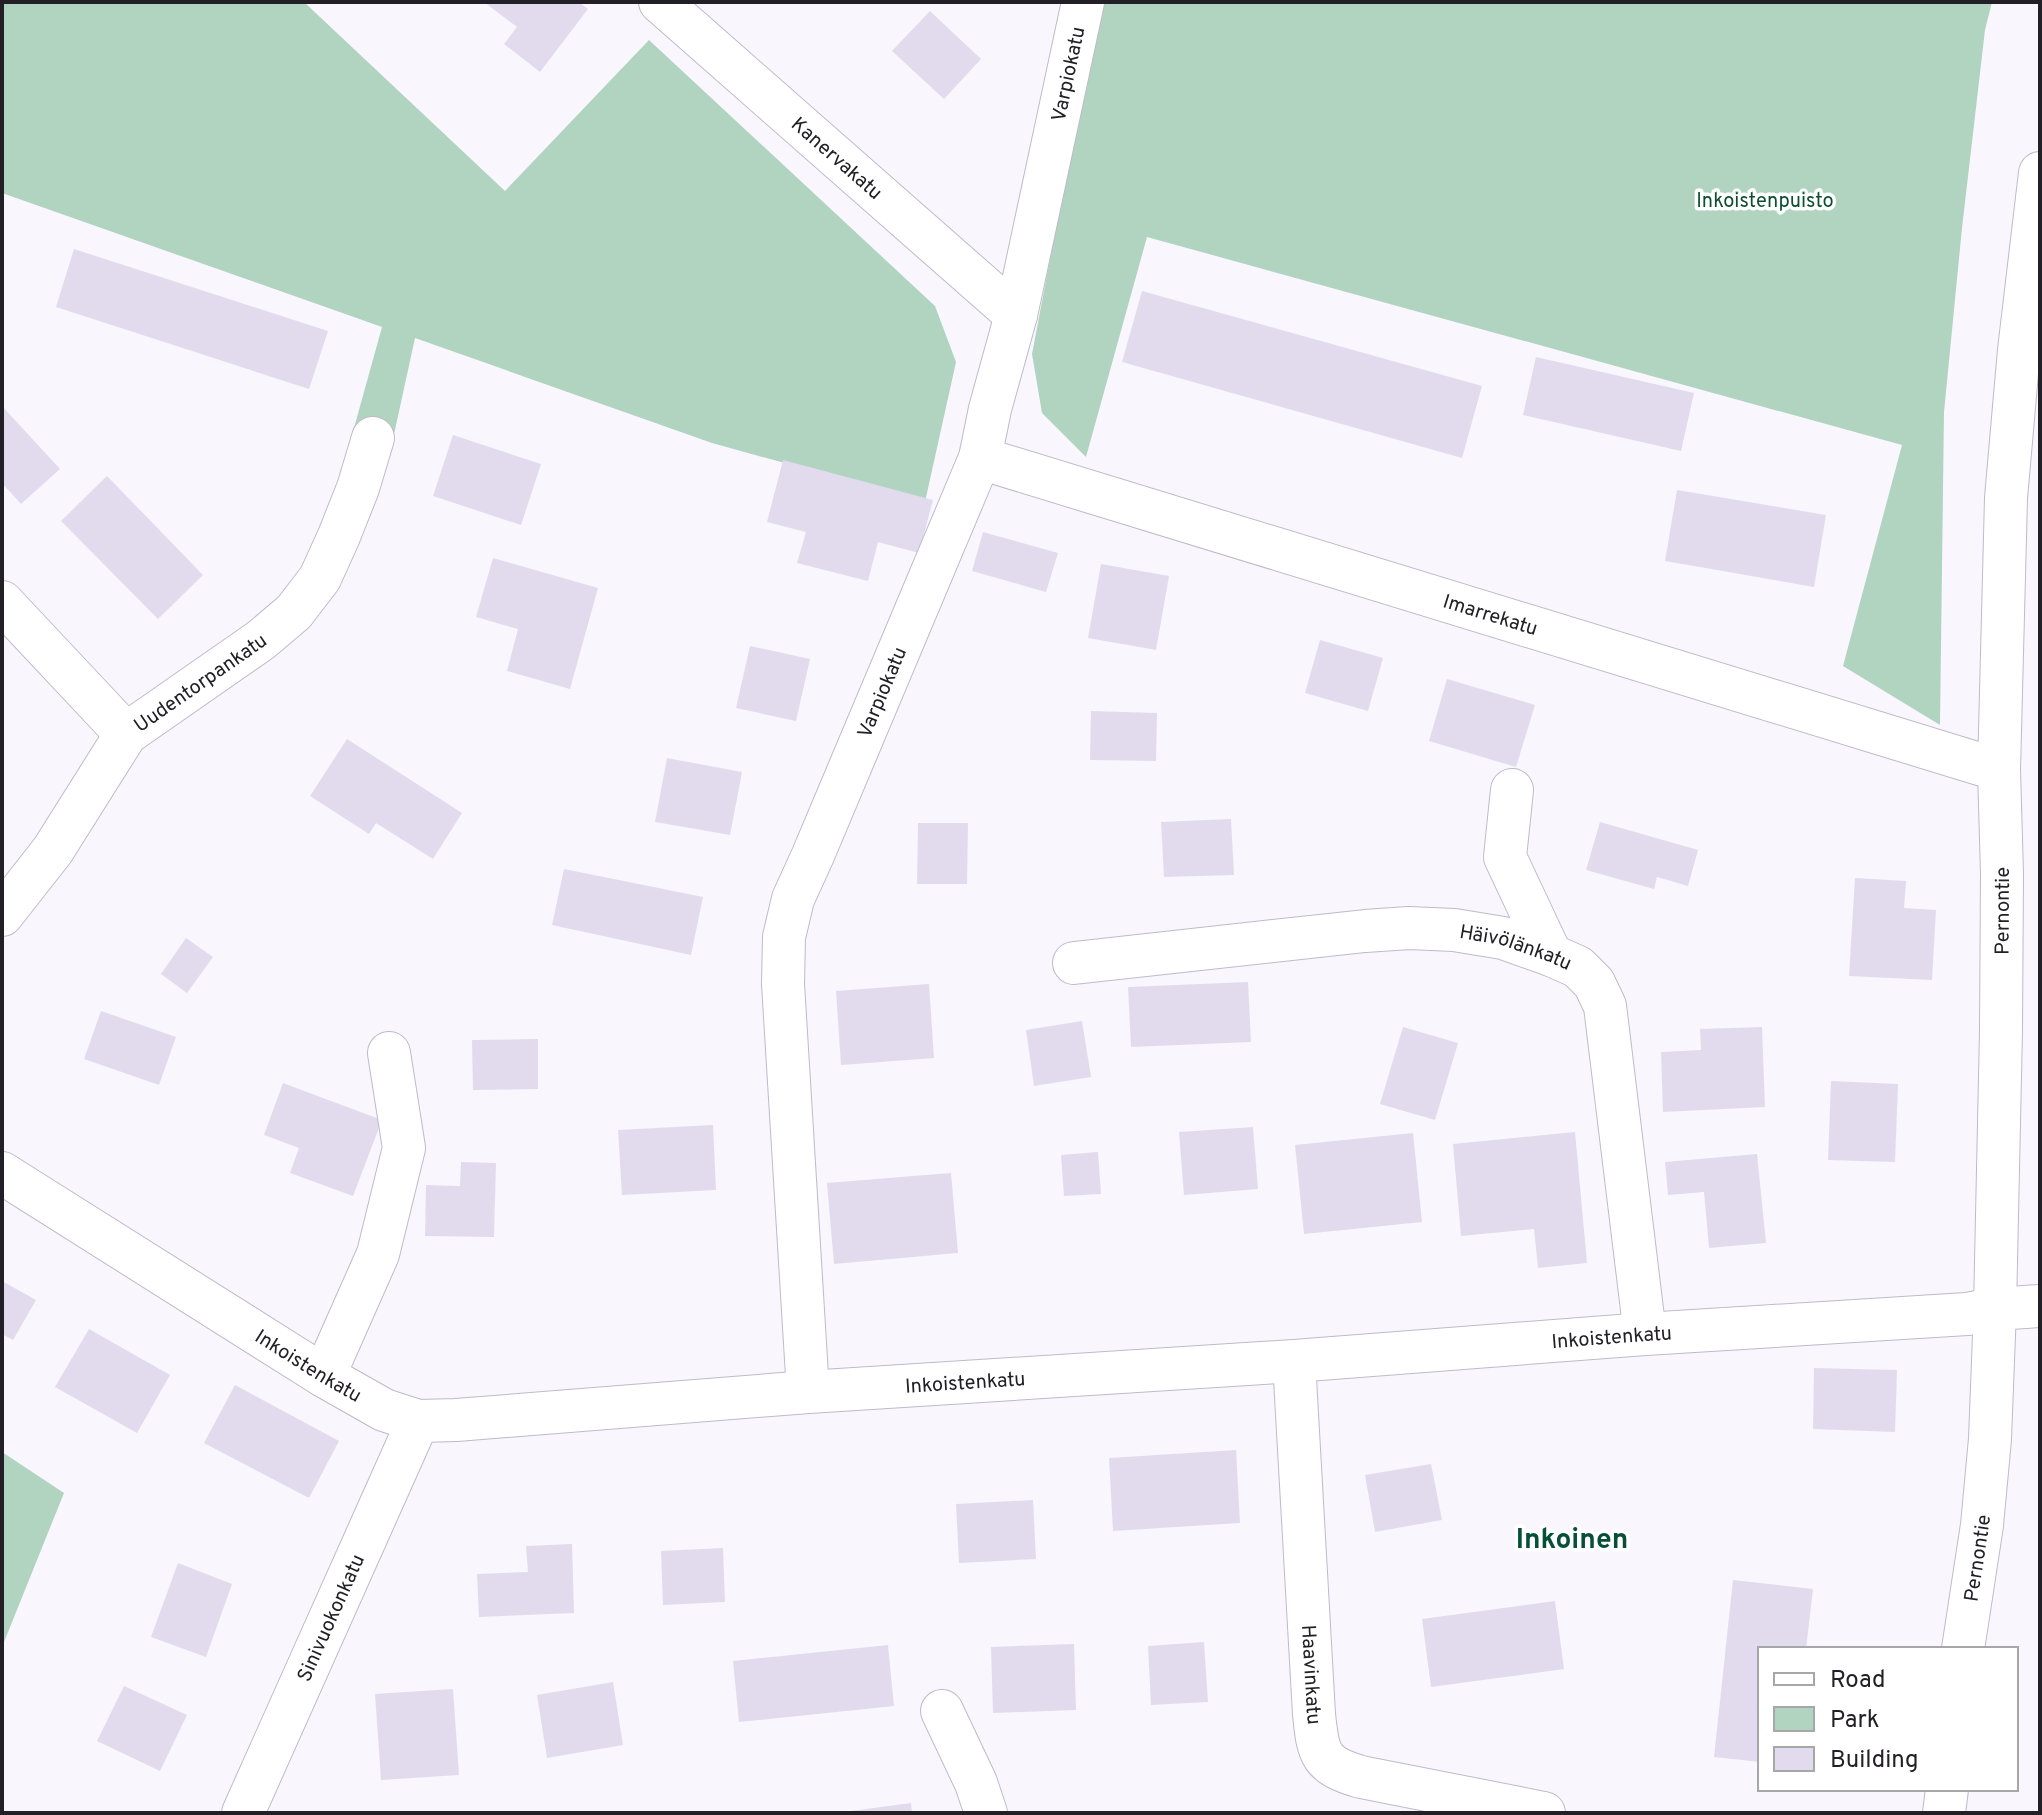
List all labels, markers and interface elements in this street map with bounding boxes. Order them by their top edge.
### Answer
street label: Varpiokatu [1047,24,1092,124]
street label: Kanervakatu [785,112,887,206]
park label: Inkoistenpuisto [1696,189,1834,215]
street label: Imarrekatu [1439,589,1541,643]
street label: Uudentorpankatu [130,629,273,739]
street label: Varpiokatu [853,643,914,742]
street label: Pernontie [1990,867,2017,955]
street label: Häivölänkatu [1457,920,1575,978]
street label: Inkoistenkatu [1551,1321,1673,1356]
street label: Inkoistenkatu [249,1325,366,1410]
street label: Inkoistenkatu [904,1367,1026,1401]
street label: Pernontie [1959,1513,1998,1604]
district label: Inkoinen [1516,1523,1628,1559]
street label: Sinivuokonkatu [292,1551,372,1686]
street label: Haavinkatu [1294,1624,1326,1726]
legend [1758,1647,2018,1791]
text: Road [1830,1666,1886,1696]
text: Park [1830,1706,1880,1736]
text: Building [1830,1746,1919,1776]

